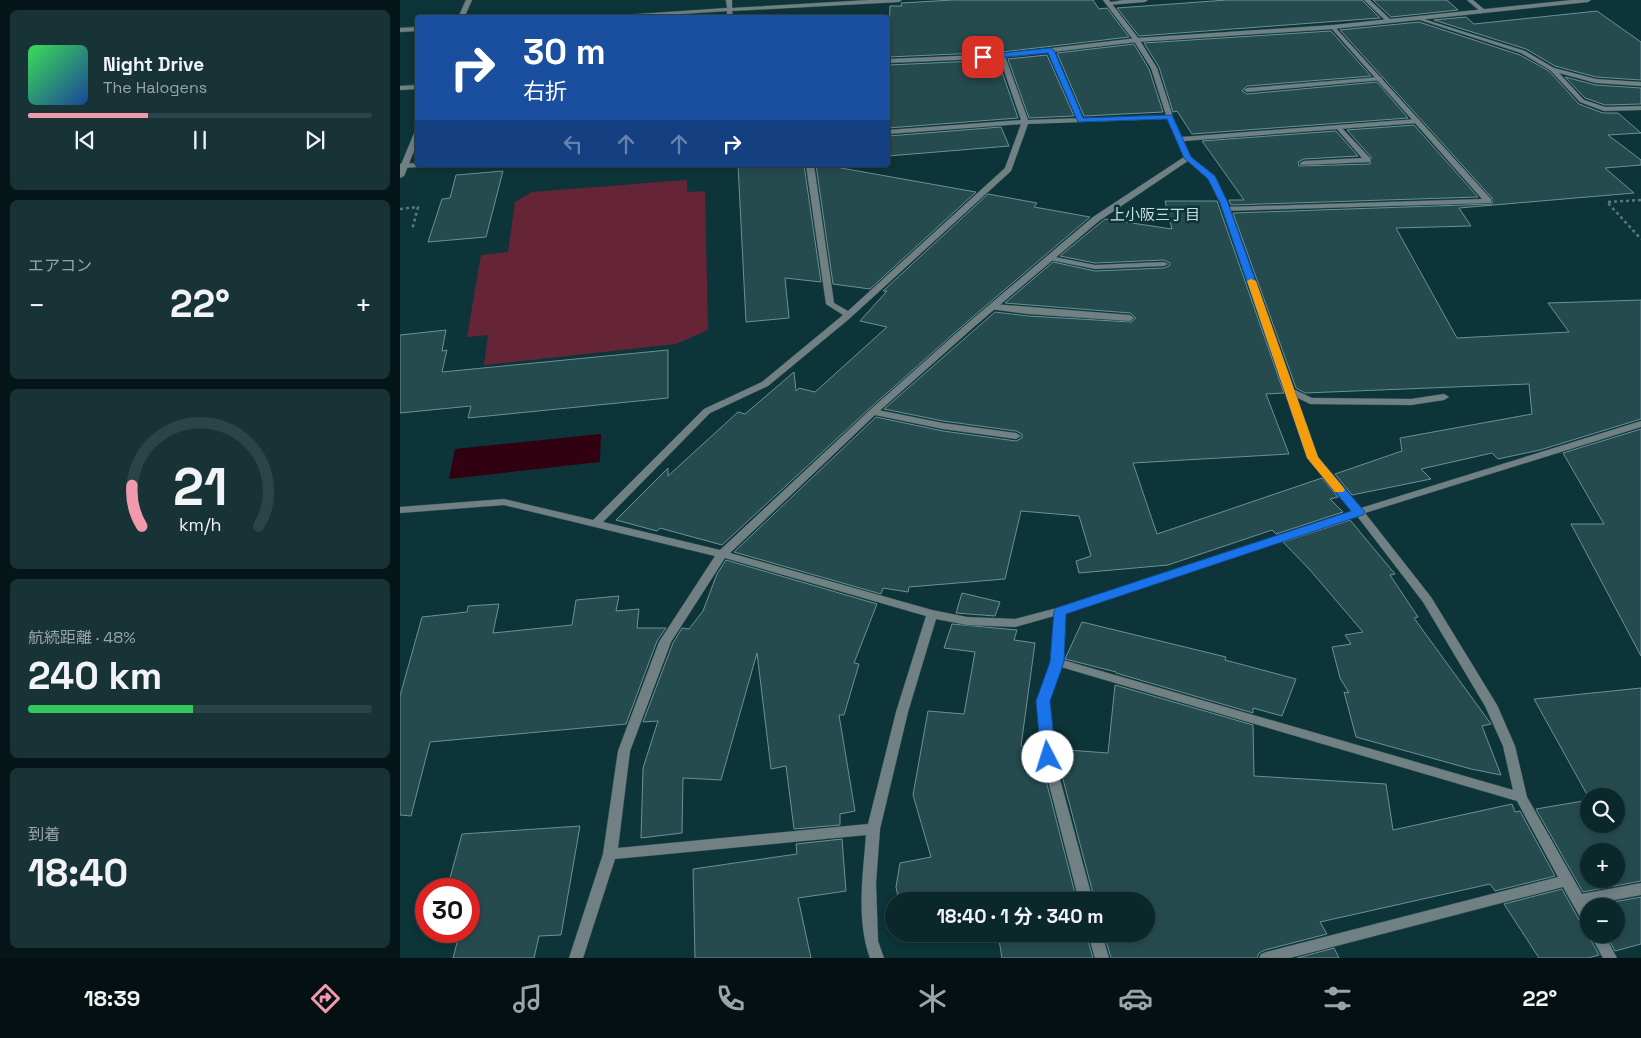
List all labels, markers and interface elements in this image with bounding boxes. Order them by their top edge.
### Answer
text: 30 m [523,30,606,74]
icon: right [440,35,505,100]
pin [962,36,1004,78]
icon: arrive [969,43,997,71]
text: Night Drive [103,52,204,77]
text: The Halogens [103,77,207,98]
text: 右折 [523,77,567,105]
icon: previous [71,126,99,154]
icon: pause [186,126,214,154]
icon: next [301,126,329,154]
icon: left [559,130,587,158]
icon: ahead [612,130,640,158]
icon: ahead [665,130,693,158]
icon: right [718,130,746,158]
district label: 上小阪三丁目 [1110,205,1200,224]
text: エアコン [28,255,92,276]
text: 22° [170,280,230,328]
text: − [28,287,45,323]
text: + [355,287,372,323]
text: 21 [173,454,227,520]
text: km/h [179,513,221,536]
text: 航続距離 · 48% [28,627,136,648]
text: 240 km [28,652,162,700]
position arrow [1021,730,1073,782]
map controls [1580,788,1625,943]
button: search [1580,788,1625,833]
text: 到着 [28,824,60,845]
button: + [1580,843,1625,888]
text: 18:40 [28,849,128,897]
speed limit sign: 30 [415,878,480,943]
button: − [1580,898,1625,943]
text: 18:40 · 1 分 · 340 m [936,904,1104,929]
icon: directions [308,981,343,1016]
icon: music [510,981,545,1016]
icon: phone [713,981,748,1016]
icon: climate [915,981,950,1016]
icon: car [1118,981,1153,1016]
icon: filters [1320,981,1355,1016]
text: 18:39 [84,984,140,1012]
text: 22° [1522,984,1557,1012]

